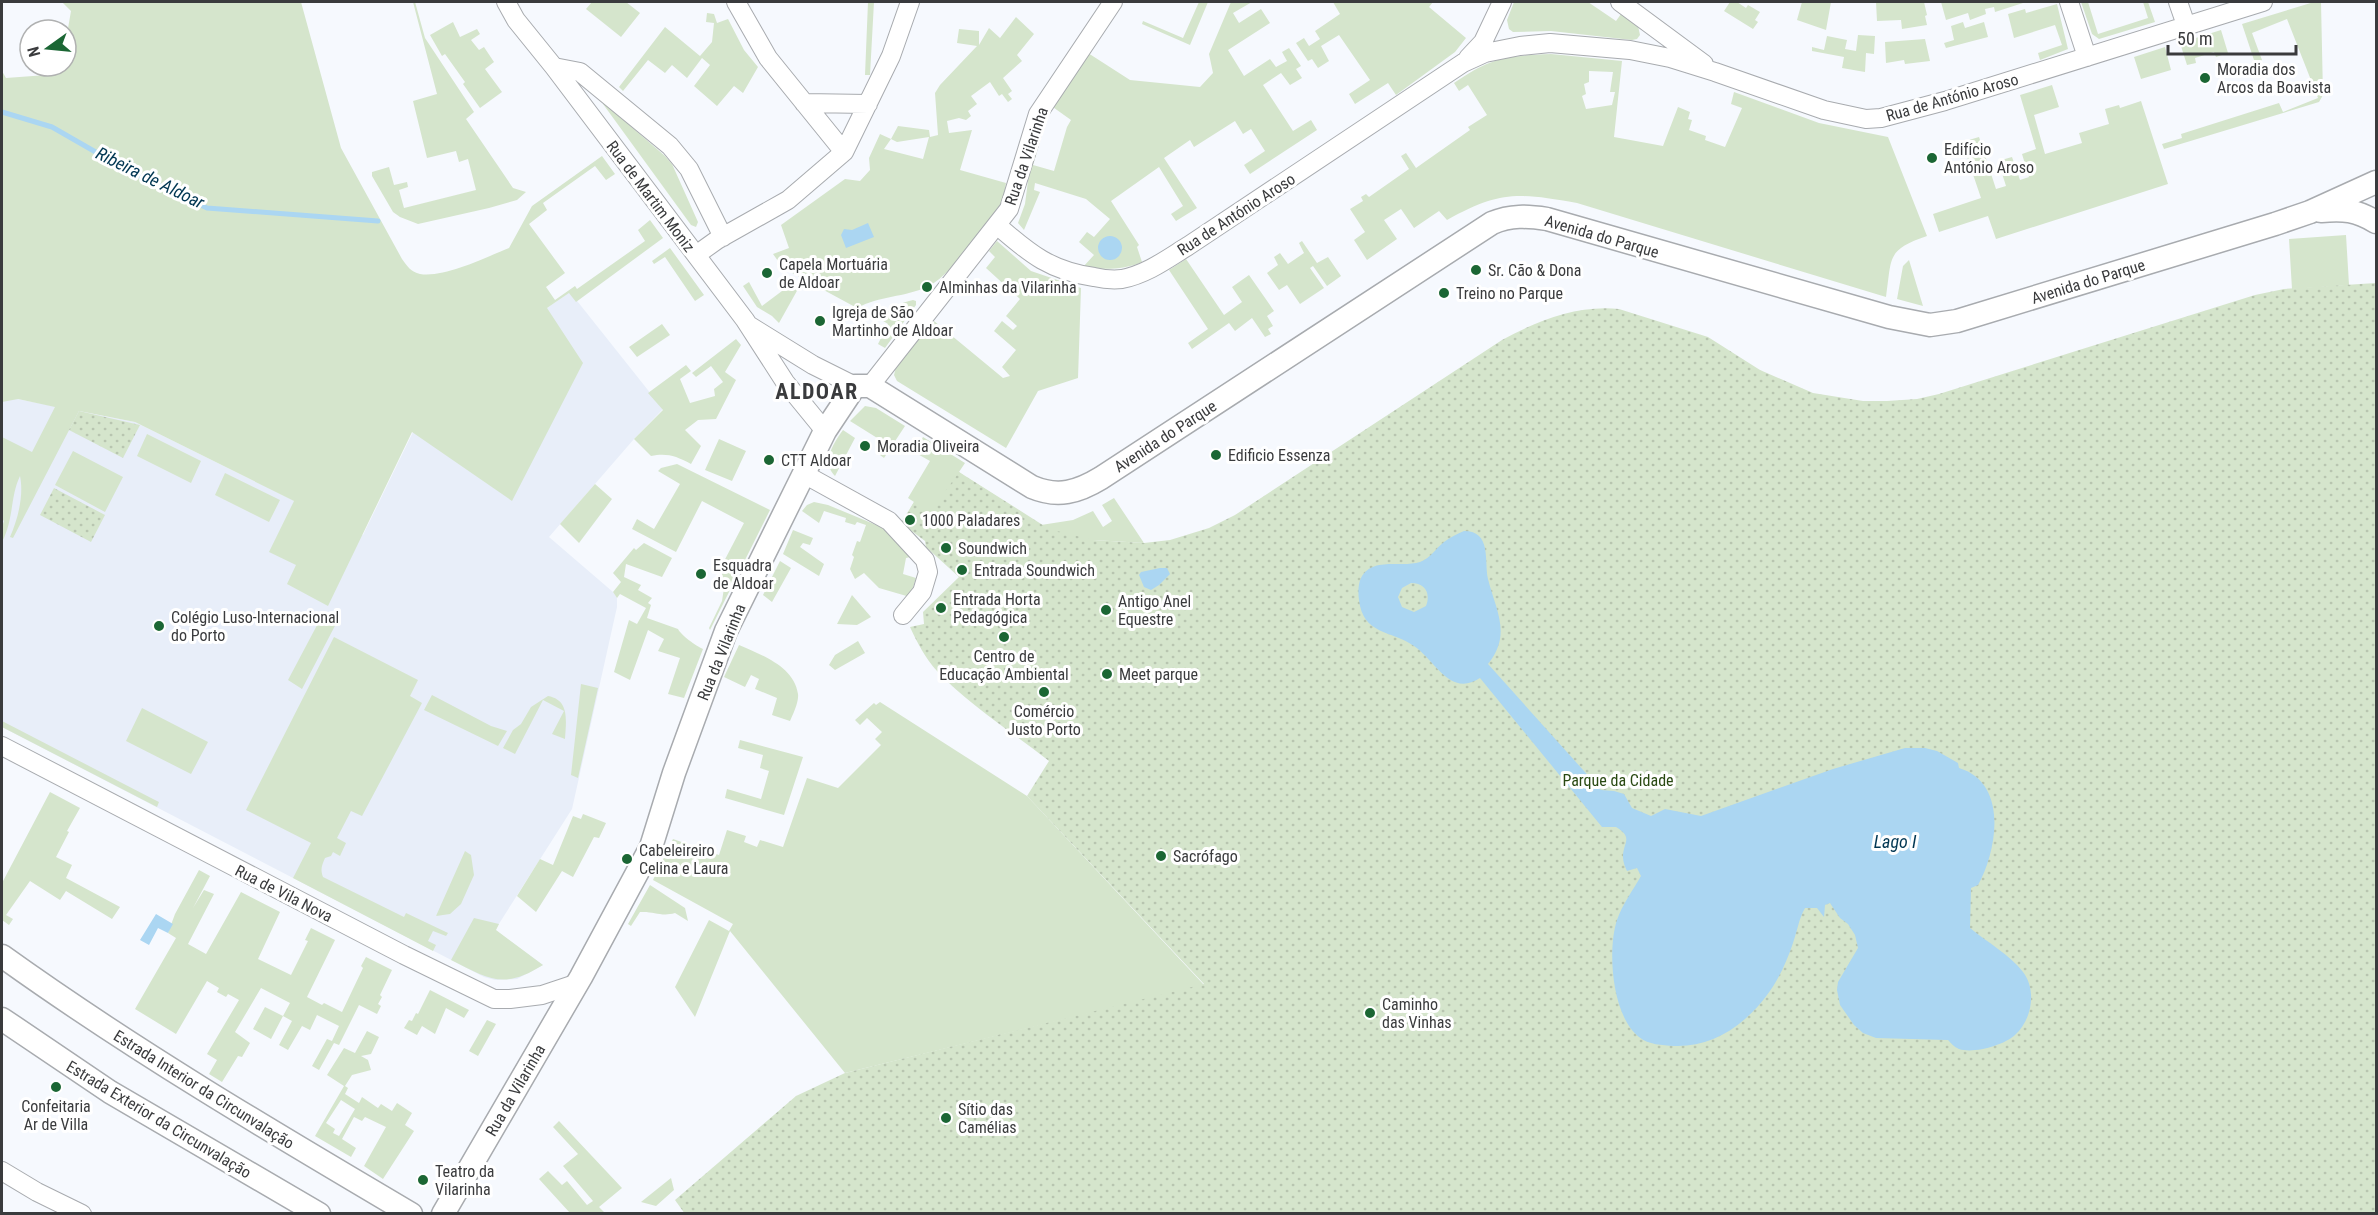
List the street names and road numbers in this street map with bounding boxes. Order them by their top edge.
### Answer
street label: Rua de António Aroso [1884,70,2020,125]
street label: Rua da Vilarinha [1001,105,1052,208]
street label: Rua de Martim Moniz [603,137,699,256]
street label: Rua de António Aroso [1174,169,1299,260]
street label: Avenida do Parque [1543,211,1661,262]
street label: Avenida do Parque [2029,255,2147,308]
street label: Avenida do Parque [1111,396,1220,476]
street label: Rua da Vilarinha [693,601,749,703]
street label: Rua de Vila Nova [232,861,336,926]
street label: Estrada Interior da Circunvalação [110,1026,297,1153]
street label: Rua da Vilarinha [482,1041,549,1139]
street label: Estrada Exterior da Circunvalação [63,1057,255,1182]

